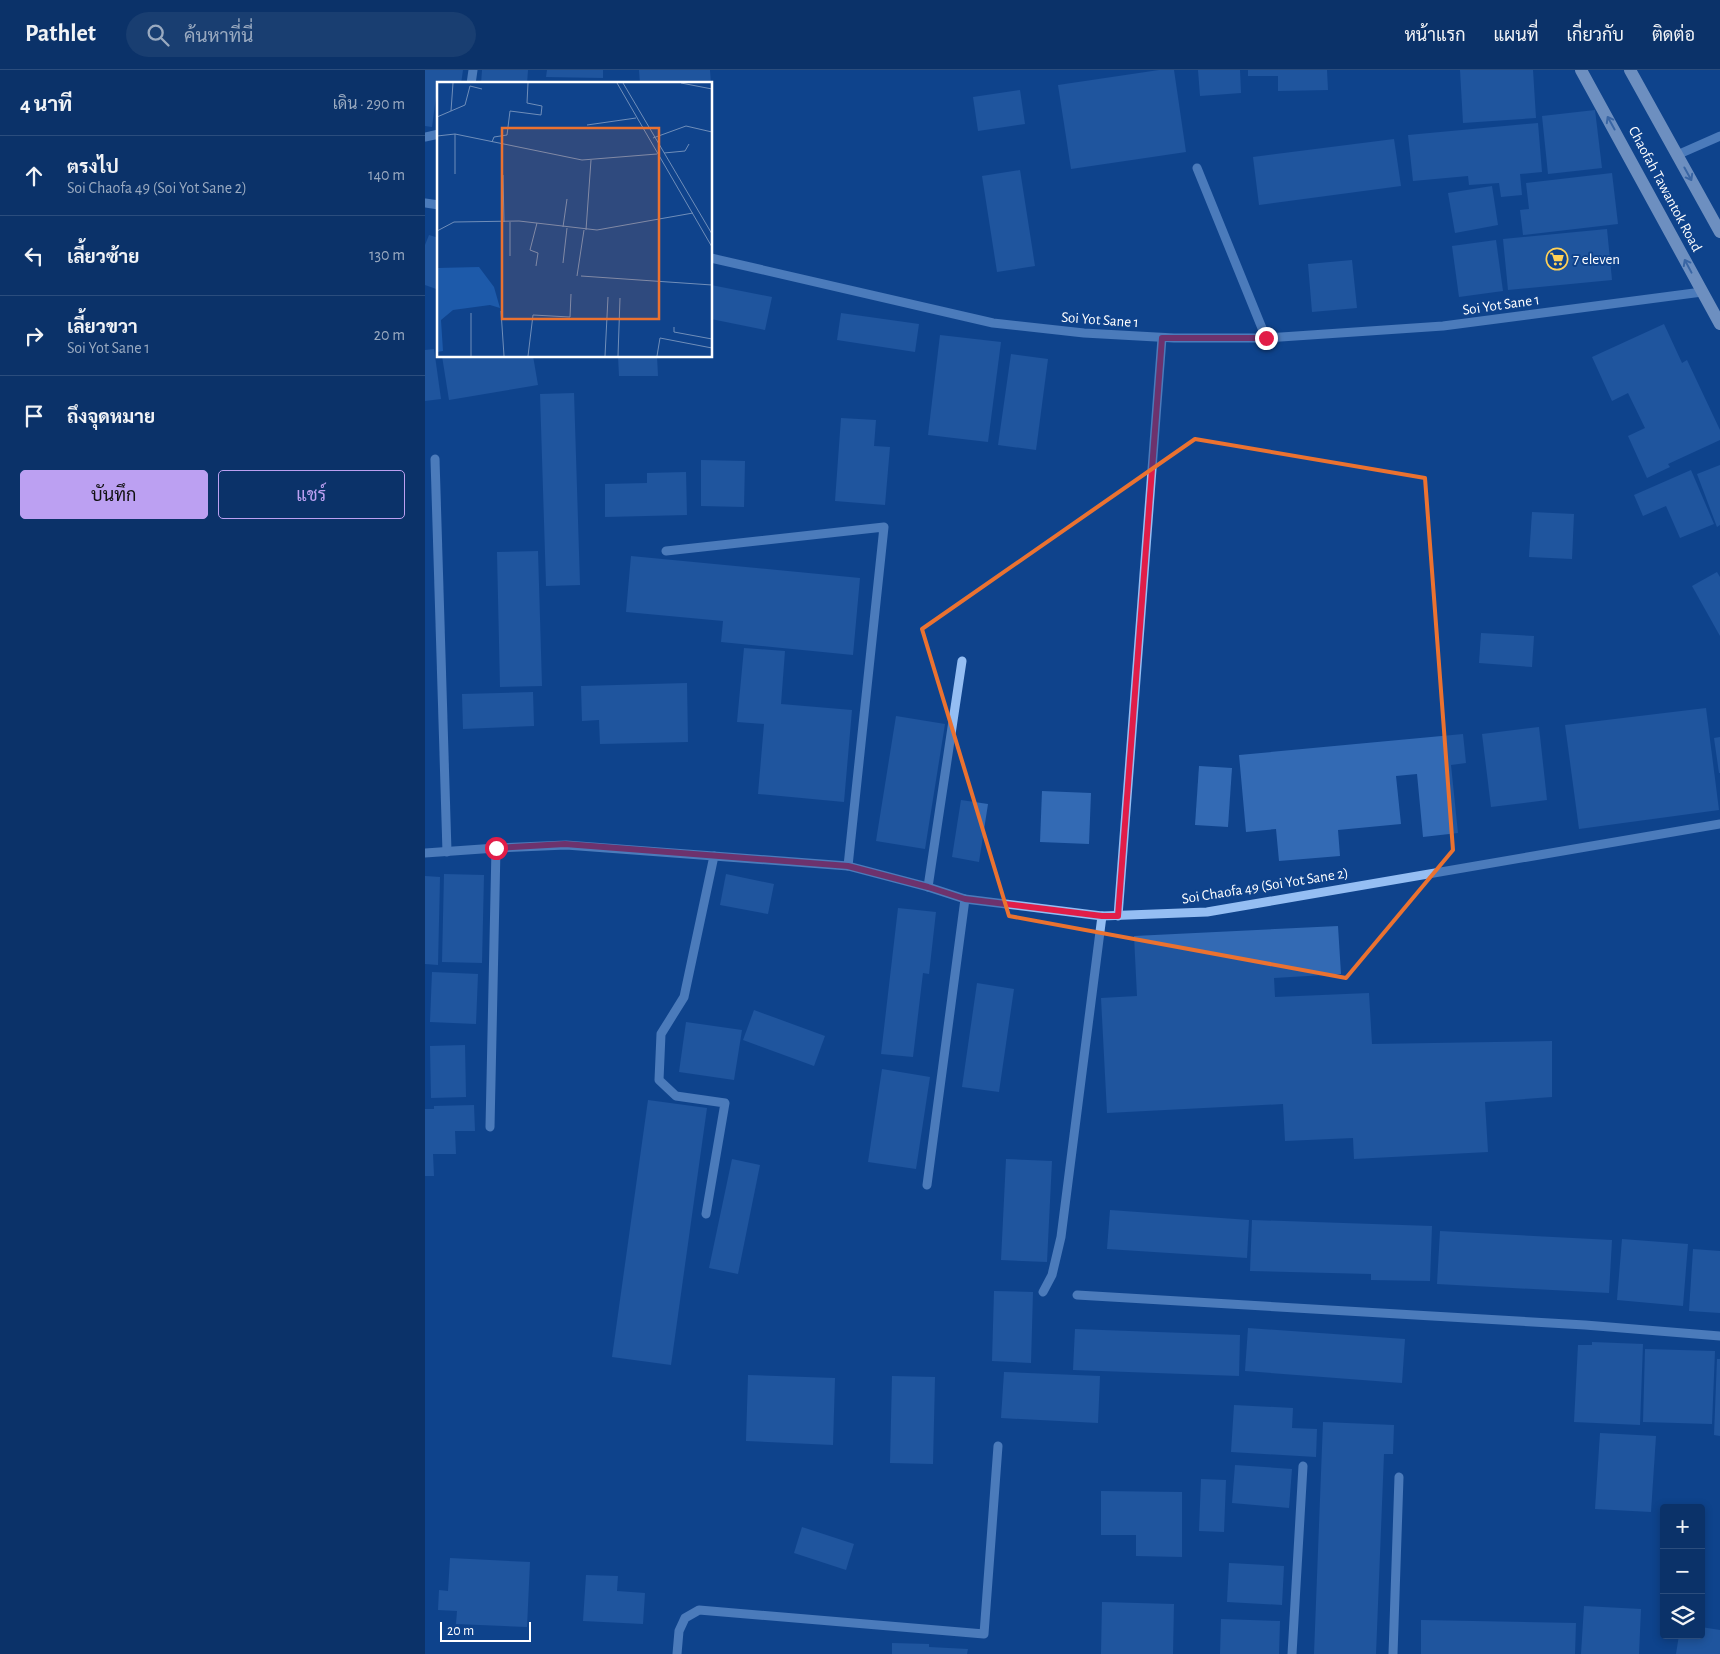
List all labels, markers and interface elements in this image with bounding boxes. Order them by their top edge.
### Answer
search box [126,12,476,57]
icon: search [144,21,172,49]
text: Pathlet [25,22,96,46]
text: ค้นหาที่นี่ [184,27,253,46]
text: หน้าแรก [1404,27,1466,45]
text: แผนที่ [1494,27,1538,45]
text: เกี่ยวกับ [1566,27,1624,45]
text: ติดต่อ [1652,27,1695,45]
inset map [437,82,713,358]
text: 4 นาที [20,94,72,115]
text: เดิน · 290 m [333,96,405,112]
one-way arrow [1606,116,1616,131]
street label: Chaofah Tawantok Road [1626,124,1705,254]
text: ตรงไป [67,158,119,177]
icon: ahead [20,162,48,190]
one-way arrow [1683,166,1693,181]
text: 140 m [368,167,405,183]
text: Soi Chaofa 49 (Soi Yot Sane 2) [67,180,247,196]
icon: left [20,242,48,270]
text: 130 m [369,247,405,263]
supermarket icon: 7 eleven [1545,247,1569,271]
text: เลี้ยวซ้าย [67,248,139,267]
place label: 7 eleven [1573,252,1620,267]
one-way arrow [1683,260,1693,274]
street label: Soi Yot Sane 1 [1461,292,1541,318]
street label: Soi Yot Sane 1 [1061,310,1139,330]
text: เลี้ยวขวา [67,318,138,337]
icon: right [20,322,48,350]
text: 20 m [374,327,405,343]
route end [1255,327,1278,350]
text: Soi Yot Sane 1 [67,340,150,356]
icon: arrive [20,402,48,430]
text: ถึงจุดหมาย [67,408,155,427]
button: บันทึก [20,470,208,519]
button: แชร์ [218,470,405,519]
route start [485,837,508,860]
street label: Soi Chaofa 49 (Soi Yot Sane 2) [1181,865,1349,907]
map controls [1660,1504,1705,1639]
button: + [1660,1504,1705,1549]
button: − [1660,1549,1705,1594]
button: layers [1660,1594,1705,1639]
scale bar [440,1619,531,1642]
text: 20 m [447,1624,474,1638]

